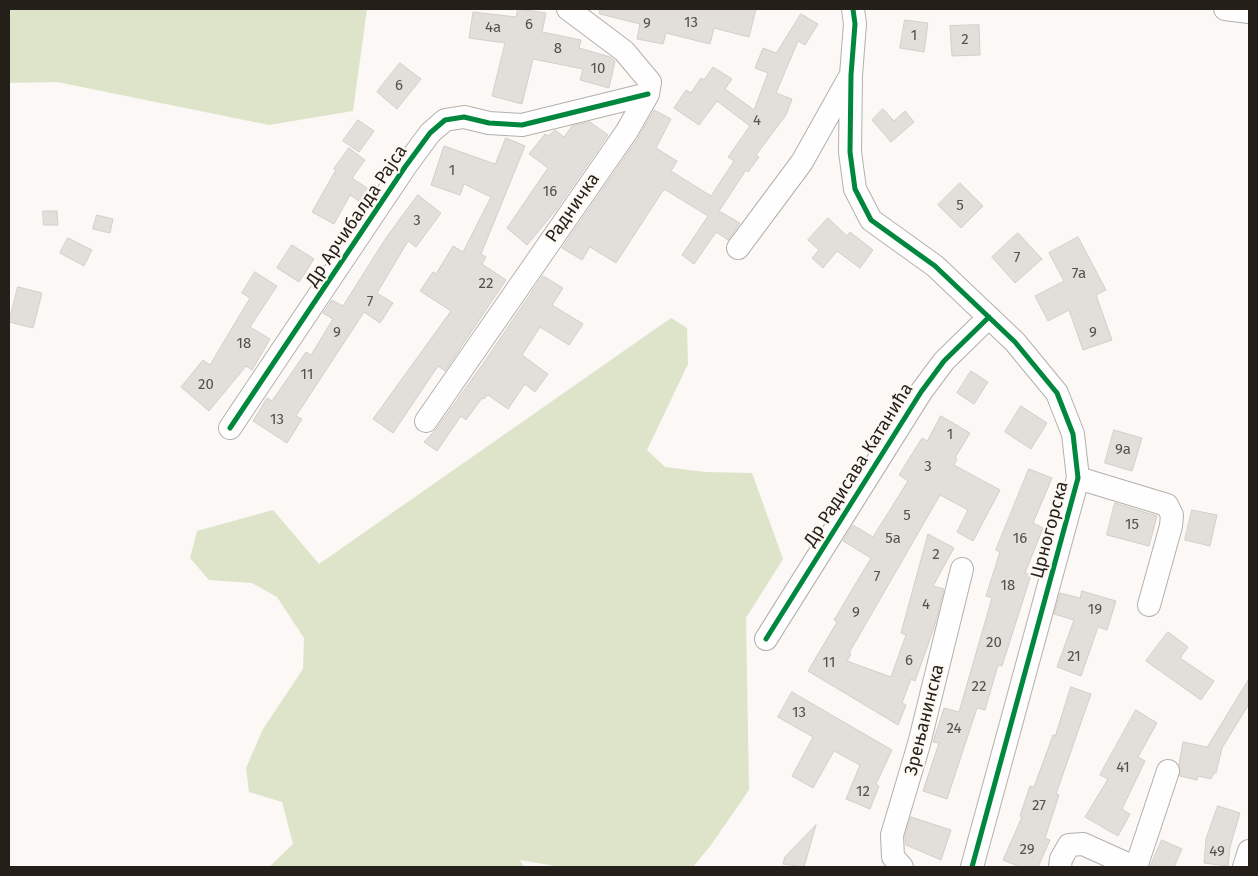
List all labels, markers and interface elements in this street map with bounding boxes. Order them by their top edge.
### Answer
house number: 13 [684,14,698,32]
house number: 9 [643,15,651,33]
house number: 6 [525,16,533,34]
house number: 4a [485,19,501,37]
house number: 1 [911,27,917,45]
house number: 2 [961,31,969,49]
house number: 8 [554,40,562,58]
house number: 10 [591,60,605,78]
house number: 6 [395,77,403,95]
house number: 4 [753,112,761,130]
street label: Др Арчибалда Рајса [302,141,412,291]
house number: 1 [449,162,455,180]
street label: Радничка [541,169,605,247]
house number: 16 [543,183,557,201]
house number: 5 [956,197,964,215]
house number: 3 [413,212,421,230]
house number: 7 [1014,249,1020,267]
house number: 7a [1072,265,1086,283]
house number: 22 [479,275,493,293]
house number: 7 [367,293,373,311]
house number: 9 [333,324,341,342]
house number: 9 [1089,324,1097,342]
house number: 18 [237,335,251,353]
house number: 11 [301,366,313,384]
house number: 20 [198,376,214,394]
street label: Др Радисава Катанића [800,379,918,551]
house number: 13 [270,411,284,429]
house number: 1 [947,426,953,444]
house number: 9a [1115,441,1131,459]
house number: 3 [924,458,932,476]
street label: Црногорска [1027,479,1073,581]
house number: 5 [903,507,911,525]
house number: 15 [1125,516,1139,534]
house number: 5a [885,530,901,548]
house number: 16 [1013,530,1027,548]
house number: 2 [932,546,940,564]
house number: 7 [874,568,880,586]
house number: 18 [1001,577,1015,595]
house number: 4 [922,596,930,614]
house number: 19 [1088,601,1102,619]
house number: 9 [852,604,860,622]
house number: 20 [986,634,1002,652]
house number: 21 [1067,648,1081,666]
house number: 6 [905,652,913,670]
house number: 11 [823,654,835,672]
street label: Зрењанинска [901,662,949,778]
house number: 22 [972,678,986,696]
house number: 13 [792,704,806,722]
house number: 24 [947,720,961,738]
house number: 41 [1116,759,1130,777]
house number: 12 [856,783,870,801]
house number: 27 [1032,797,1046,815]
house number: 29 [1019,841,1035,859]
house number: 49 [1209,843,1225,861]

